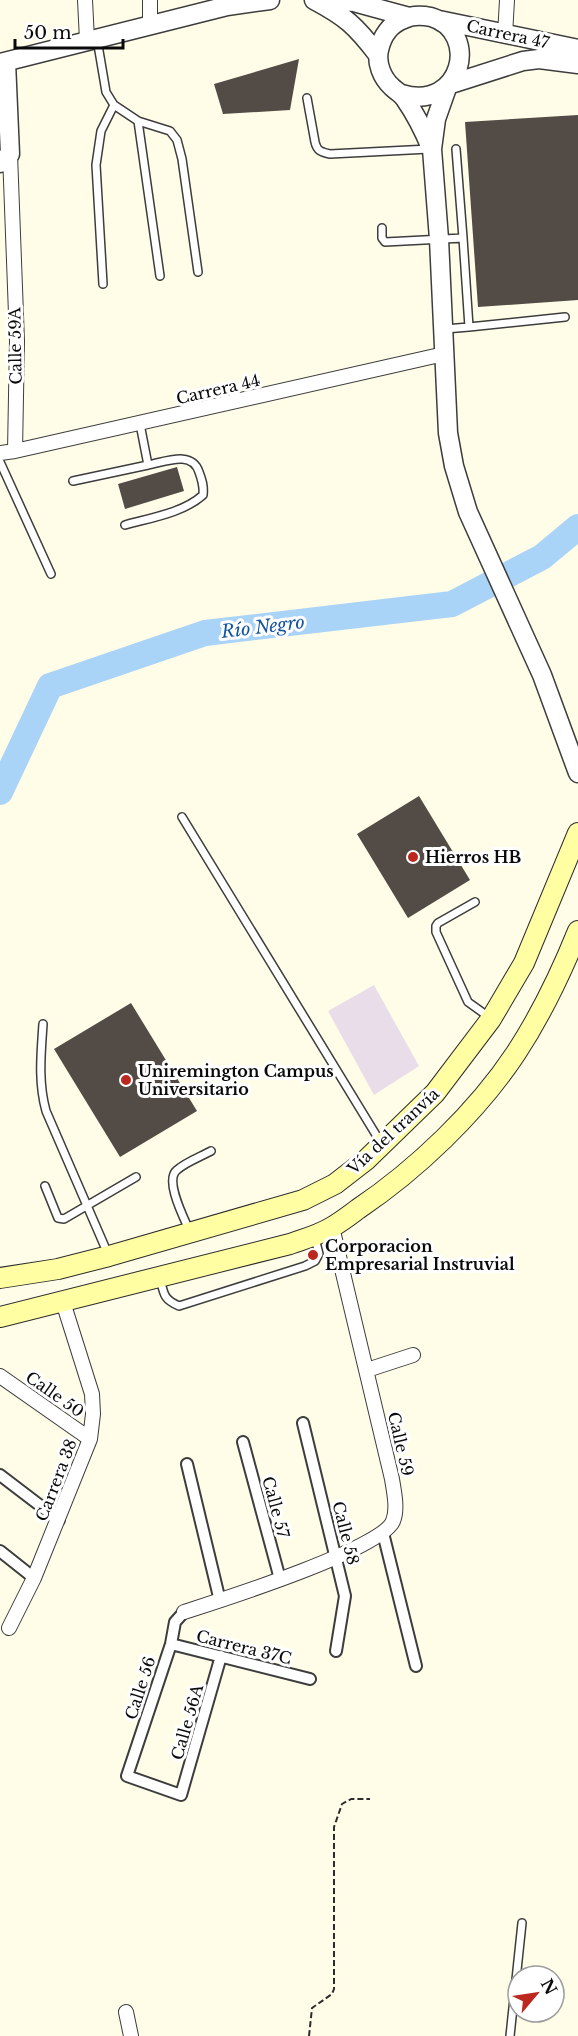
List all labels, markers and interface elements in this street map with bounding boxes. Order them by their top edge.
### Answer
scale bar [15,12,123,50]
street label: Carrera 47 [465,15,552,53]
text: 50 m [24,22,72,44]
street label: Calle 59A [4,307,26,385]
street label: Carrera 44 [174,370,262,408]
water label: Río Negro [219,611,306,643]
place label: Hierros HB [425,847,522,867]
marker: Hierros HB [406,850,420,864]
place label: Uniremington Campus Universitario [138,1061,334,1099]
marker: Uniremington Campus Universitario [119,1073,133,1087]
street label: Vía del tranvía [342,1083,443,1179]
place label: Corporacion Empresarial Instruvial [325,1236,515,1274]
marker: Corporacion Empresarial Instruvial [306,1248,320,1262]
street label: Calle 50 [22,1367,88,1421]
street label: Calle 59 [384,1410,418,1478]
street label: Carrera 38 [31,1436,81,1524]
street label: Calle 57 [258,1474,294,1541]
street label: Calle 58 [328,1499,364,1567]
street label: Carrera 37C [194,1625,294,1669]
street label: Calle 56 [120,1654,160,1722]
street label: Calle 56A [167,1681,207,1762]
north arrow [506,1964,566,2024]
text: N [537,1975,562,1998]

